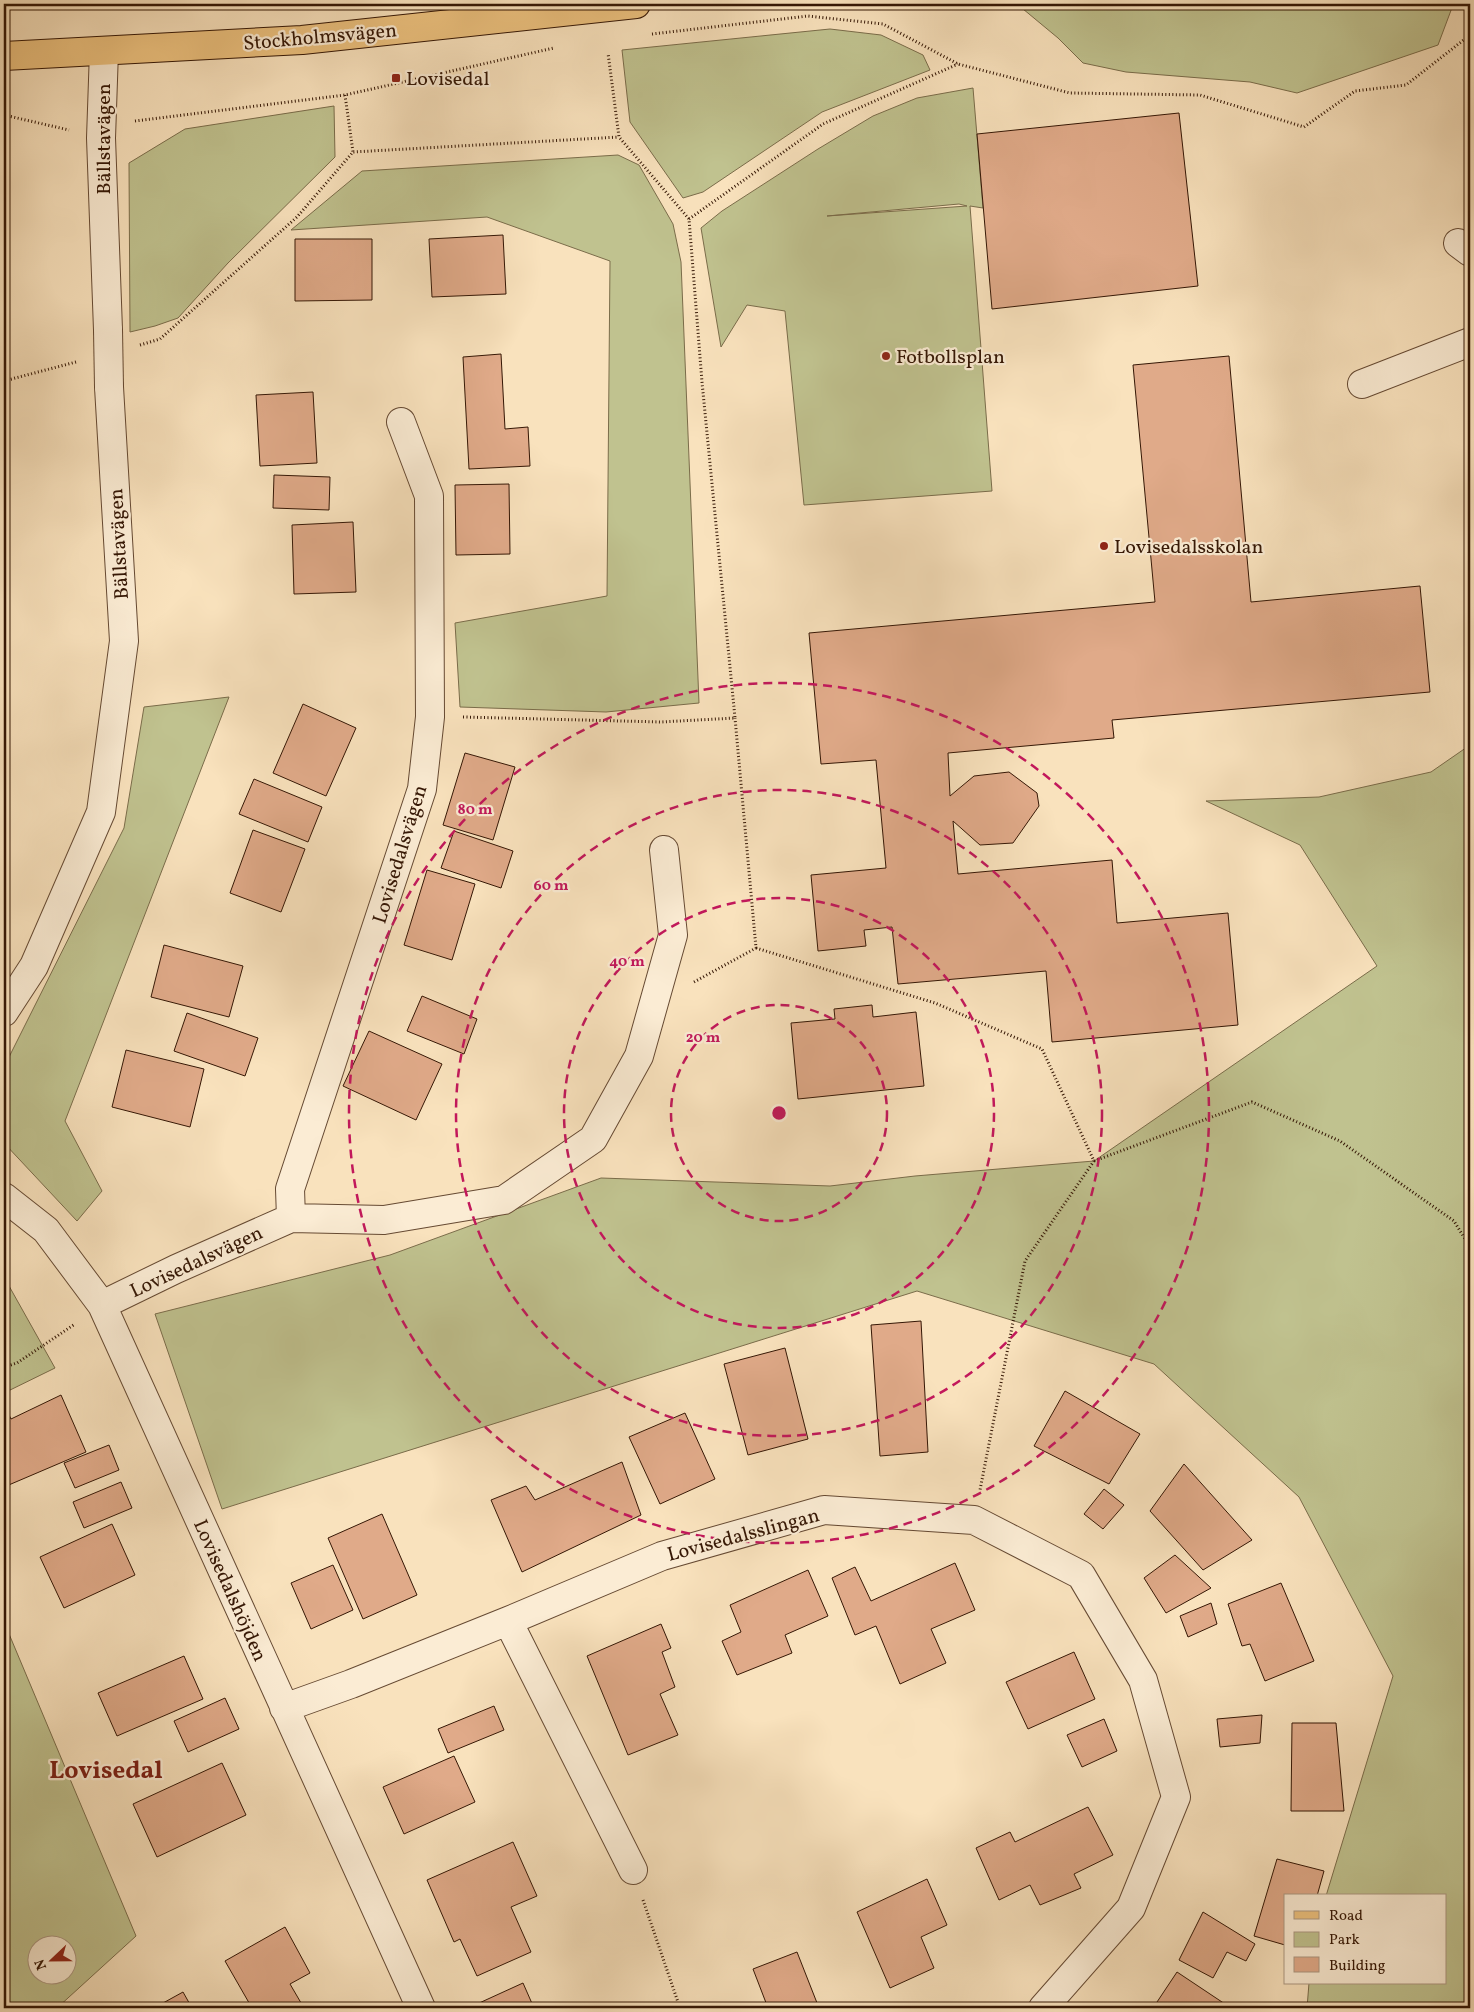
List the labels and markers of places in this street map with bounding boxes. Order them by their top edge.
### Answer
place label: Lovisedal [406,66,489,94]
marker: Lovisedal [390,72,402,84]
place label: Fotbollsplan [896,344,1005,372]
marker: Fotbollsplan [880,350,892,362]
place label: Lovisedalsskolan [1114,534,1264,562]
marker: Lovisedalsskolan [1098,540,1110,552]
centre of rings [770,1104,788,1122]

